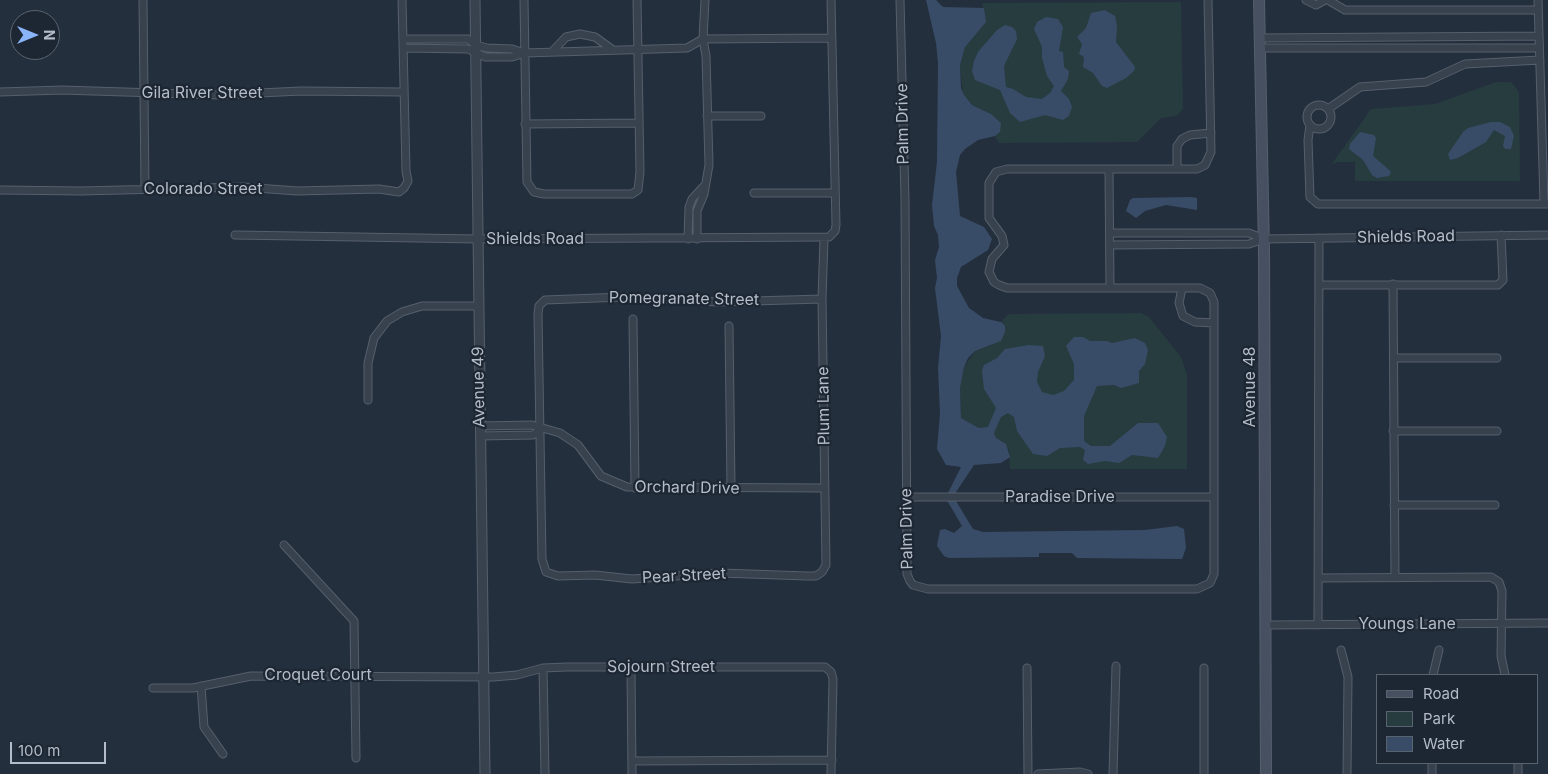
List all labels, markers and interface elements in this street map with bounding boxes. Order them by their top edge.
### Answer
north arrow [10,10,60,60]
text: N [41,30,58,40]
street label: Gila River Street [141,83,263,103]
street label: Palm Drive [893,83,913,165]
street label: Colorado Street [144,179,262,199]
street label: Shields Road [1357,227,1455,247]
street label: Shields Road [486,229,584,249]
street label: Pomegranate Street [609,288,759,310]
street label: Avenue 49 [469,346,489,428]
street label: Avenue 48 [1240,347,1260,427]
street label: Plum Lane [814,366,834,446]
street label: Orchard Drive [634,477,740,499]
street label: Paradise Drive [1005,487,1115,507]
street label: Palm Drive [897,488,917,570]
street label: Pear Street [641,564,727,588]
street label: Youngs Lane [1358,614,1456,634]
street label: Sojourn Street [607,657,715,677]
street label: Croquet Court [264,665,372,685]
legend [1376,674,1538,764]
text: Road [1423,684,1459,703]
text: Park [1423,709,1455,728]
scale bar [12,732,109,764]
text: Water [1423,734,1465,753]
text: 100 m [18,741,60,760]

